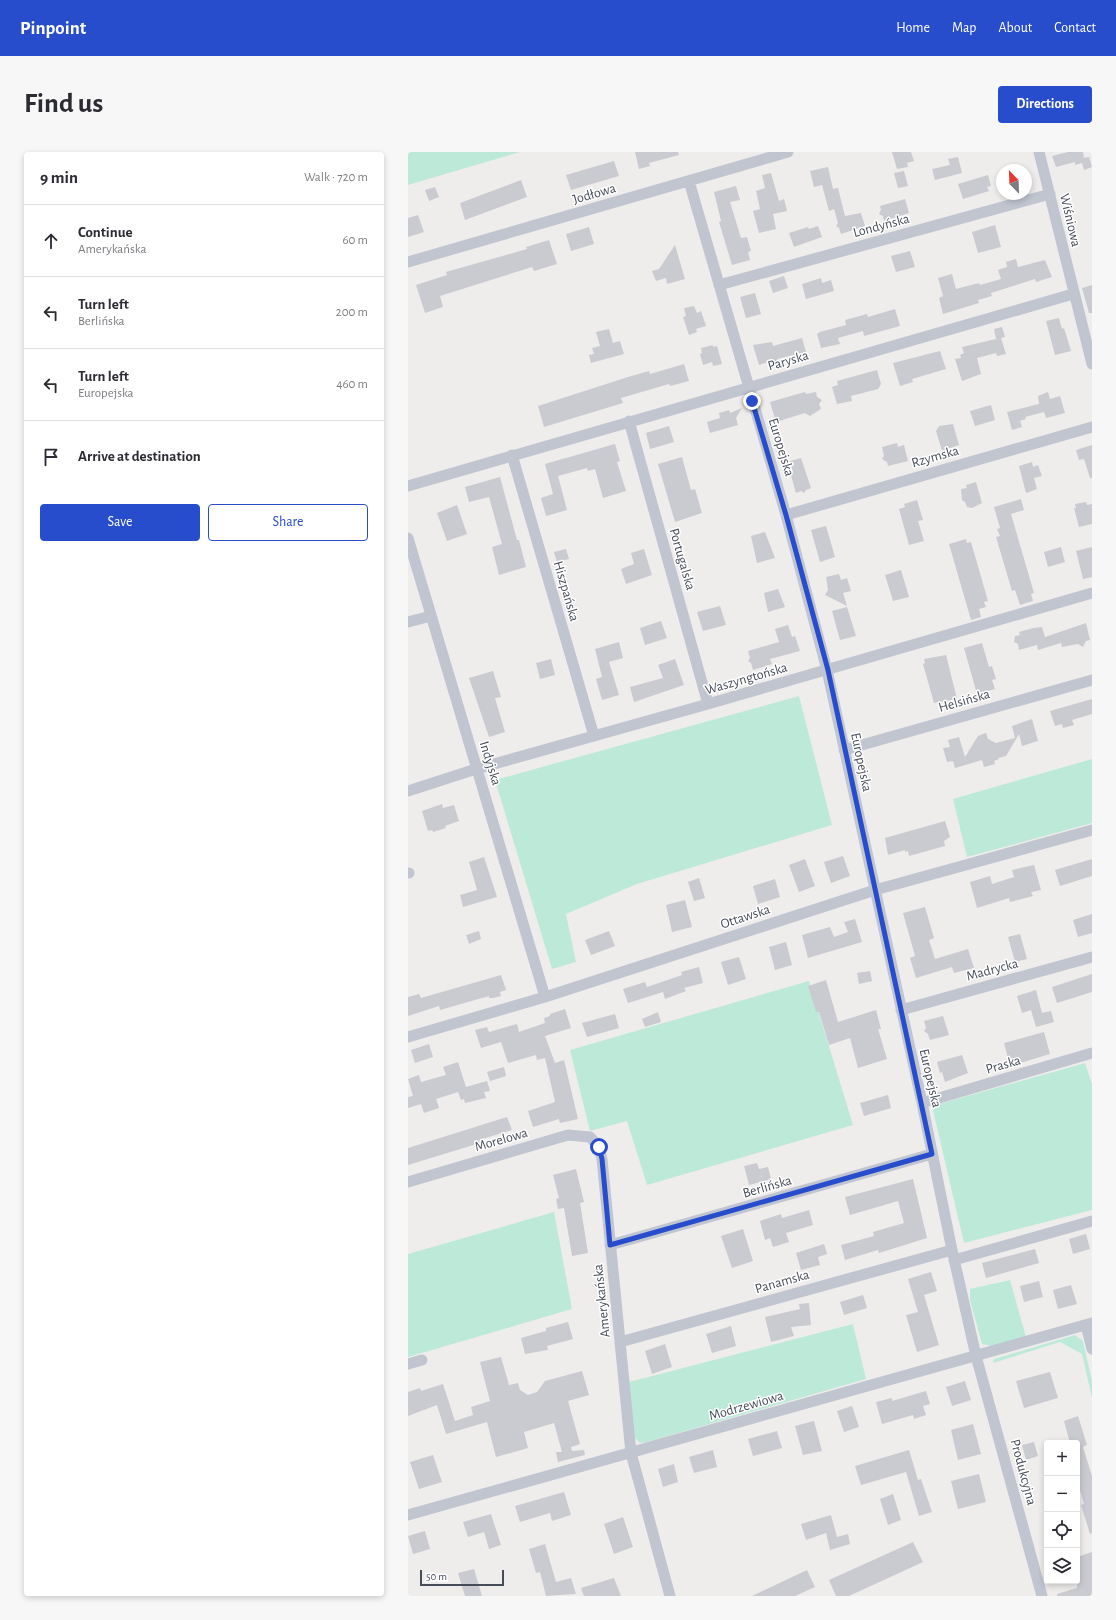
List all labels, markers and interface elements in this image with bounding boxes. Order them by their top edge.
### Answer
text: Pinpoint [20,19,86,38]
text: Home [896,21,930,35]
text: Map [952,21,976,35]
text: About [998,21,1032,35]
text: Contact [1054,21,1096,35]
button: Directions [998,86,1092,123]
text: Find us [24,90,103,118]
north arrow [996,164,1032,200]
text: 9 min [40,169,78,186]
text: Walk · 720 m [304,171,368,184]
street label: Jodłowa [571,181,618,207]
street label: Wiśniowa [1057,192,1083,249]
street label: Londyńska [852,212,911,240]
text: Continue [78,225,133,240]
icon: ahead [40,230,62,252]
text: 60 m [342,234,368,247]
text: Amerykańska [78,243,146,256]
text: Turn left [78,297,129,312]
icon: left [40,302,62,324]
text: 200 m [336,306,368,319]
text: Berlińska [78,315,125,328]
street label: Paryska [766,348,811,373]
text: Turn left [78,369,129,384]
icon: left [40,374,62,396]
text: 460 m [336,378,368,391]
text: Europejska [78,387,134,400]
route end [743,392,761,410]
street label: Europejska [766,417,797,478]
street label: Rzymska [910,443,961,470]
icon: arrive [40,446,62,468]
text: Arrive at destination [78,449,201,464]
button: Save [40,504,200,541]
button: Share [208,504,368,541]
street label: Portugalska [667,527,698,592]
street label: Hiszpańska [551,559,582,624]
street label: Waszyngtońska [703,660,790,697]
street label: Helsińska [937,687,992,715]
street label: Europejska [848,731,874,793]
street label: Indyjska [477,739,504,788]
street label: Ottawska [719,902,772,932]
street label: Madrycka [965,956,1020,984]
street label: Europejska [916,1047,944,1109]
street label: Praska [984,1053,1023,1077]
street label: Morelowa [473,1126,530,1154]
route start [590,1138,608,1156]
street label: Berlińska [741,1173,794,1201]
street label: Amerykańska [591,1263,613,1338]
street label: Panamska [754,1267,812,1296]
street label: Modrzewiowa [708,1389,786,1423]
street label: Produkcyjna [1007,1438,1039,1507]
map controls [1044,1440,1080,1584]
button: + [1044,1440,1080,1476]
button: − [1044,1476,1080,1512]
button: locate [1044,1512,1080,1548]
button: layers [1044,1548,1080,1584]
scale bar [420,1568,504,1587]
text: 50 m [426,1571,447,1582]

